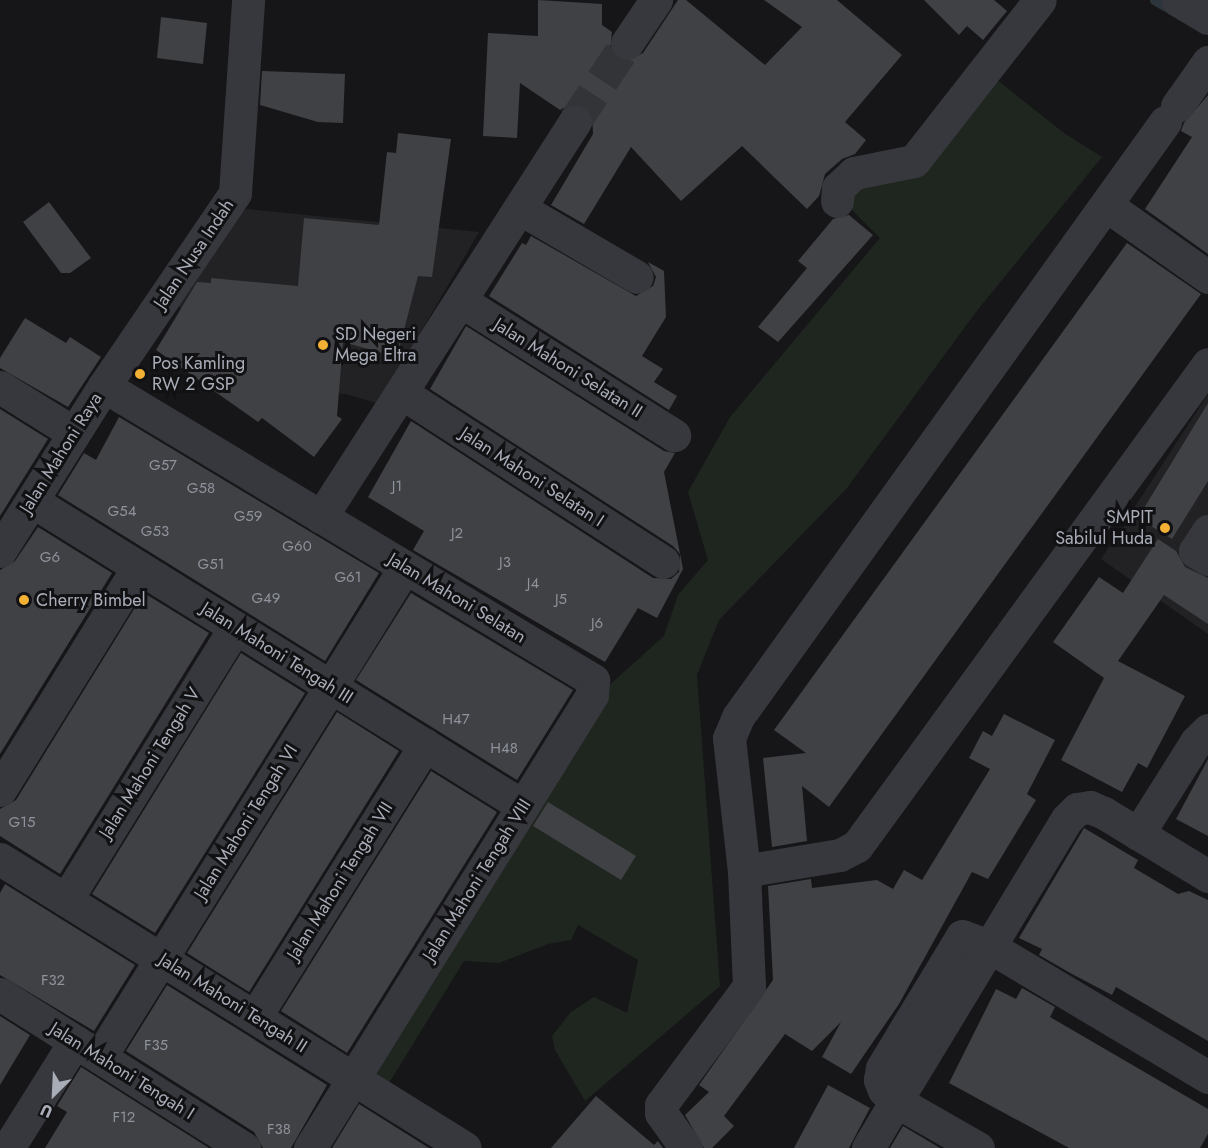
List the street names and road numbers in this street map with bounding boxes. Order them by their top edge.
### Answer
street label: Jalan Nusa Indah [149,195,239,313]
street label: Jalan Mahoni Selatan II [490,313,646,423]
street label: Jalan Mahoni Raya [15,389,107,517]
street label: Jalan Mahoni Selatan I [456,423,608,531]
street label: Jalan Mahoni Selatan [384,548,530,648]
street label: Jalan Mahoni Tengah III [197,597,357,709]
street label: Jalan Mahoni Tengah V [95,684,205,842]
street label: Jalan Mahoni Tengah VI [190,741,302,903]
street label: Jalan Mahoni Tengah VIII [418,795,536,965]
street label: Jalan Mahoni Tengah VII [283,798,397,964]
street label: Jalan Mahoni Tengah II [155,949,311,1057]
street label: Jalan Mahoni Tengah I [46,1018,198,1124]

